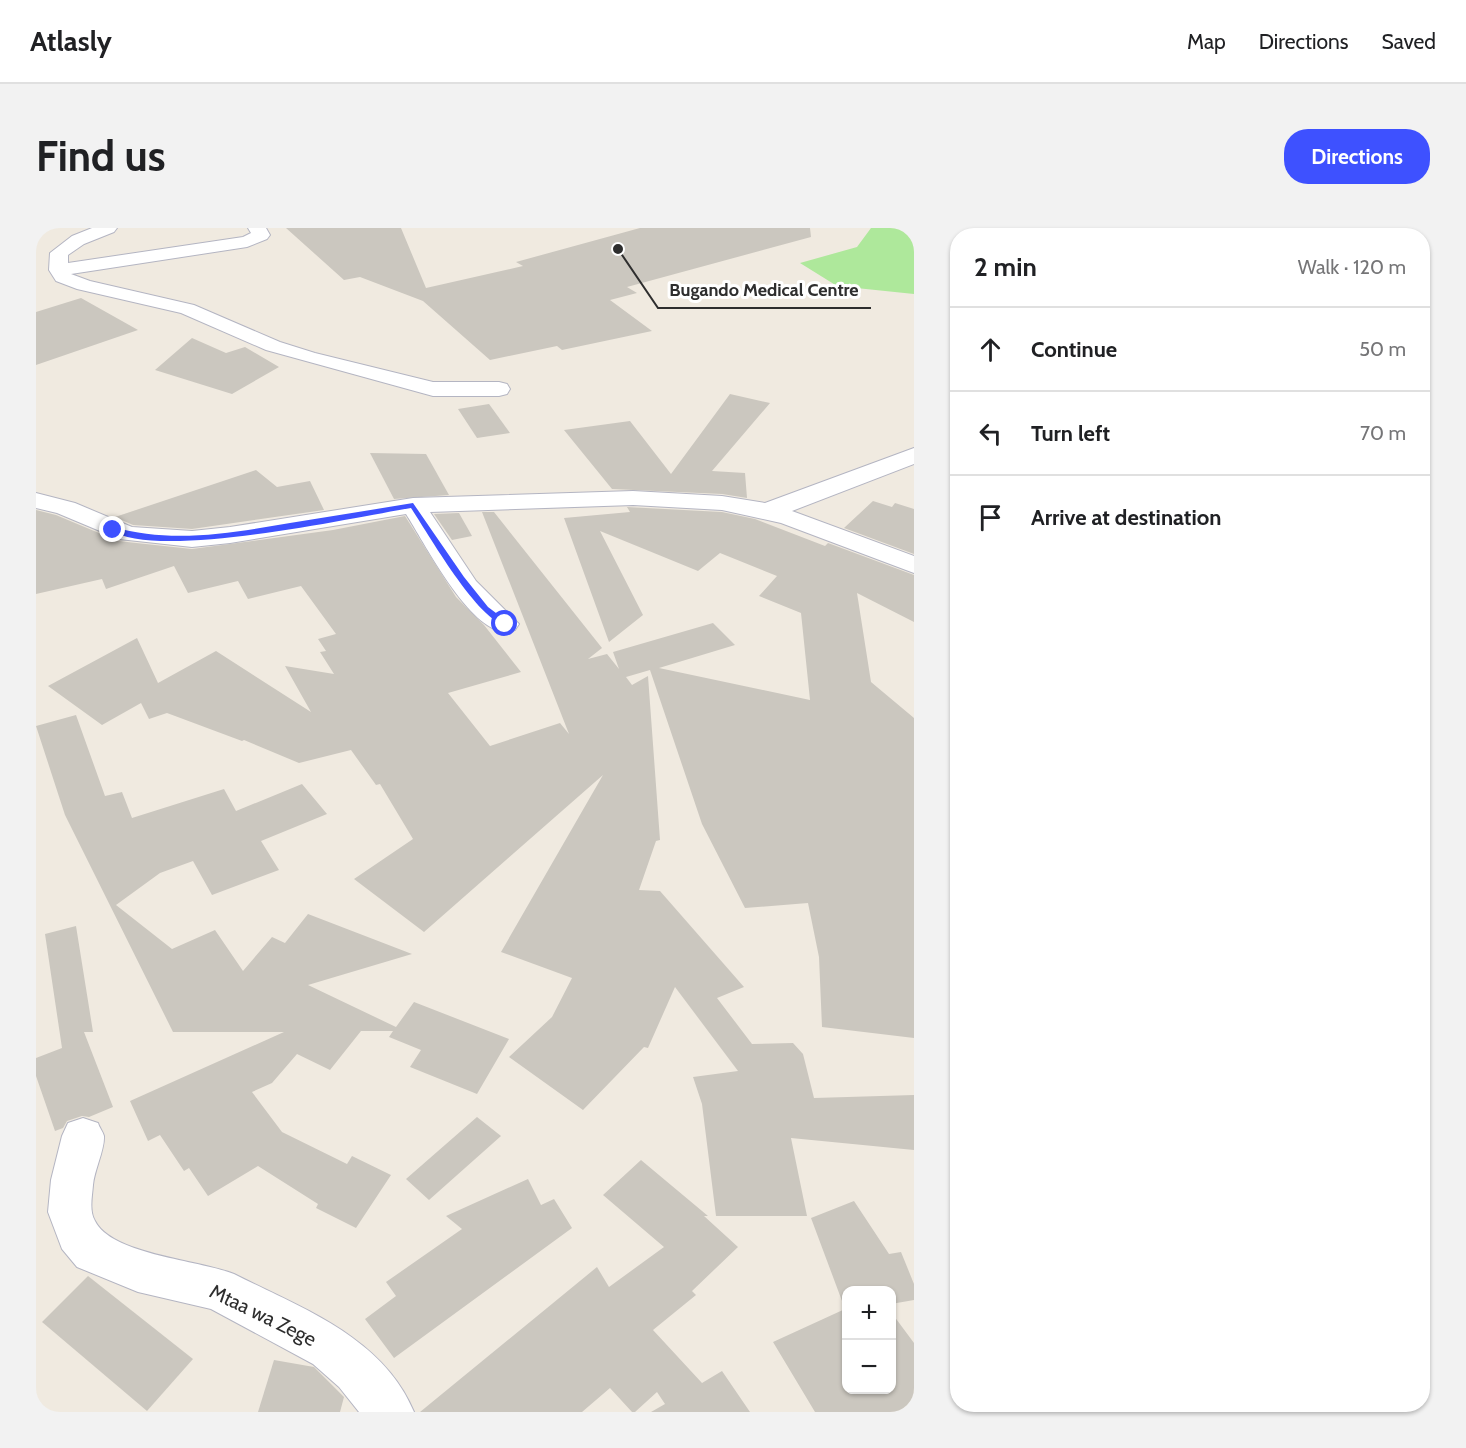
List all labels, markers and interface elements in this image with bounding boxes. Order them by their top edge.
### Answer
text: Atlasly [30,24,112,58]
text: Map [1187,29,1226,54]
text: Directions [1259,29,1348,54]
text: Saved [1381,29,1436,54]
button: Directions [1284,129,1430,184]
text: Find us [36,130,165,182]
text: 2 min [974,251,1037,283]
text: Walk · 120 m [1298,255,1406,279]
callout: Bugando Medical Centre [658,272,871,308]
text: Bugando Medical Centre [669,279,859,301]
icon: ahead [974,333,1007,366]
text: Continue [1031,336,1117,363]
text: 50 m [1359,337,1406,361]
icon: left [974,417,1007,450]
text: Turn left [1031,420,1110,447]
text: 70 m [1360,421,1406,445]
icon: arrive [974,501,1007,534]
text: Arrive at destination [1031,504,1221,531]
route end [99,516,125,542]
route start [491,610,517,636]
street label: Mtaa wa Zege [206,1279,320,1351]
map controls [842,1286,896,1394]
button: + [842,1286,896,1340]
button: − [842,1340,896,1394]

